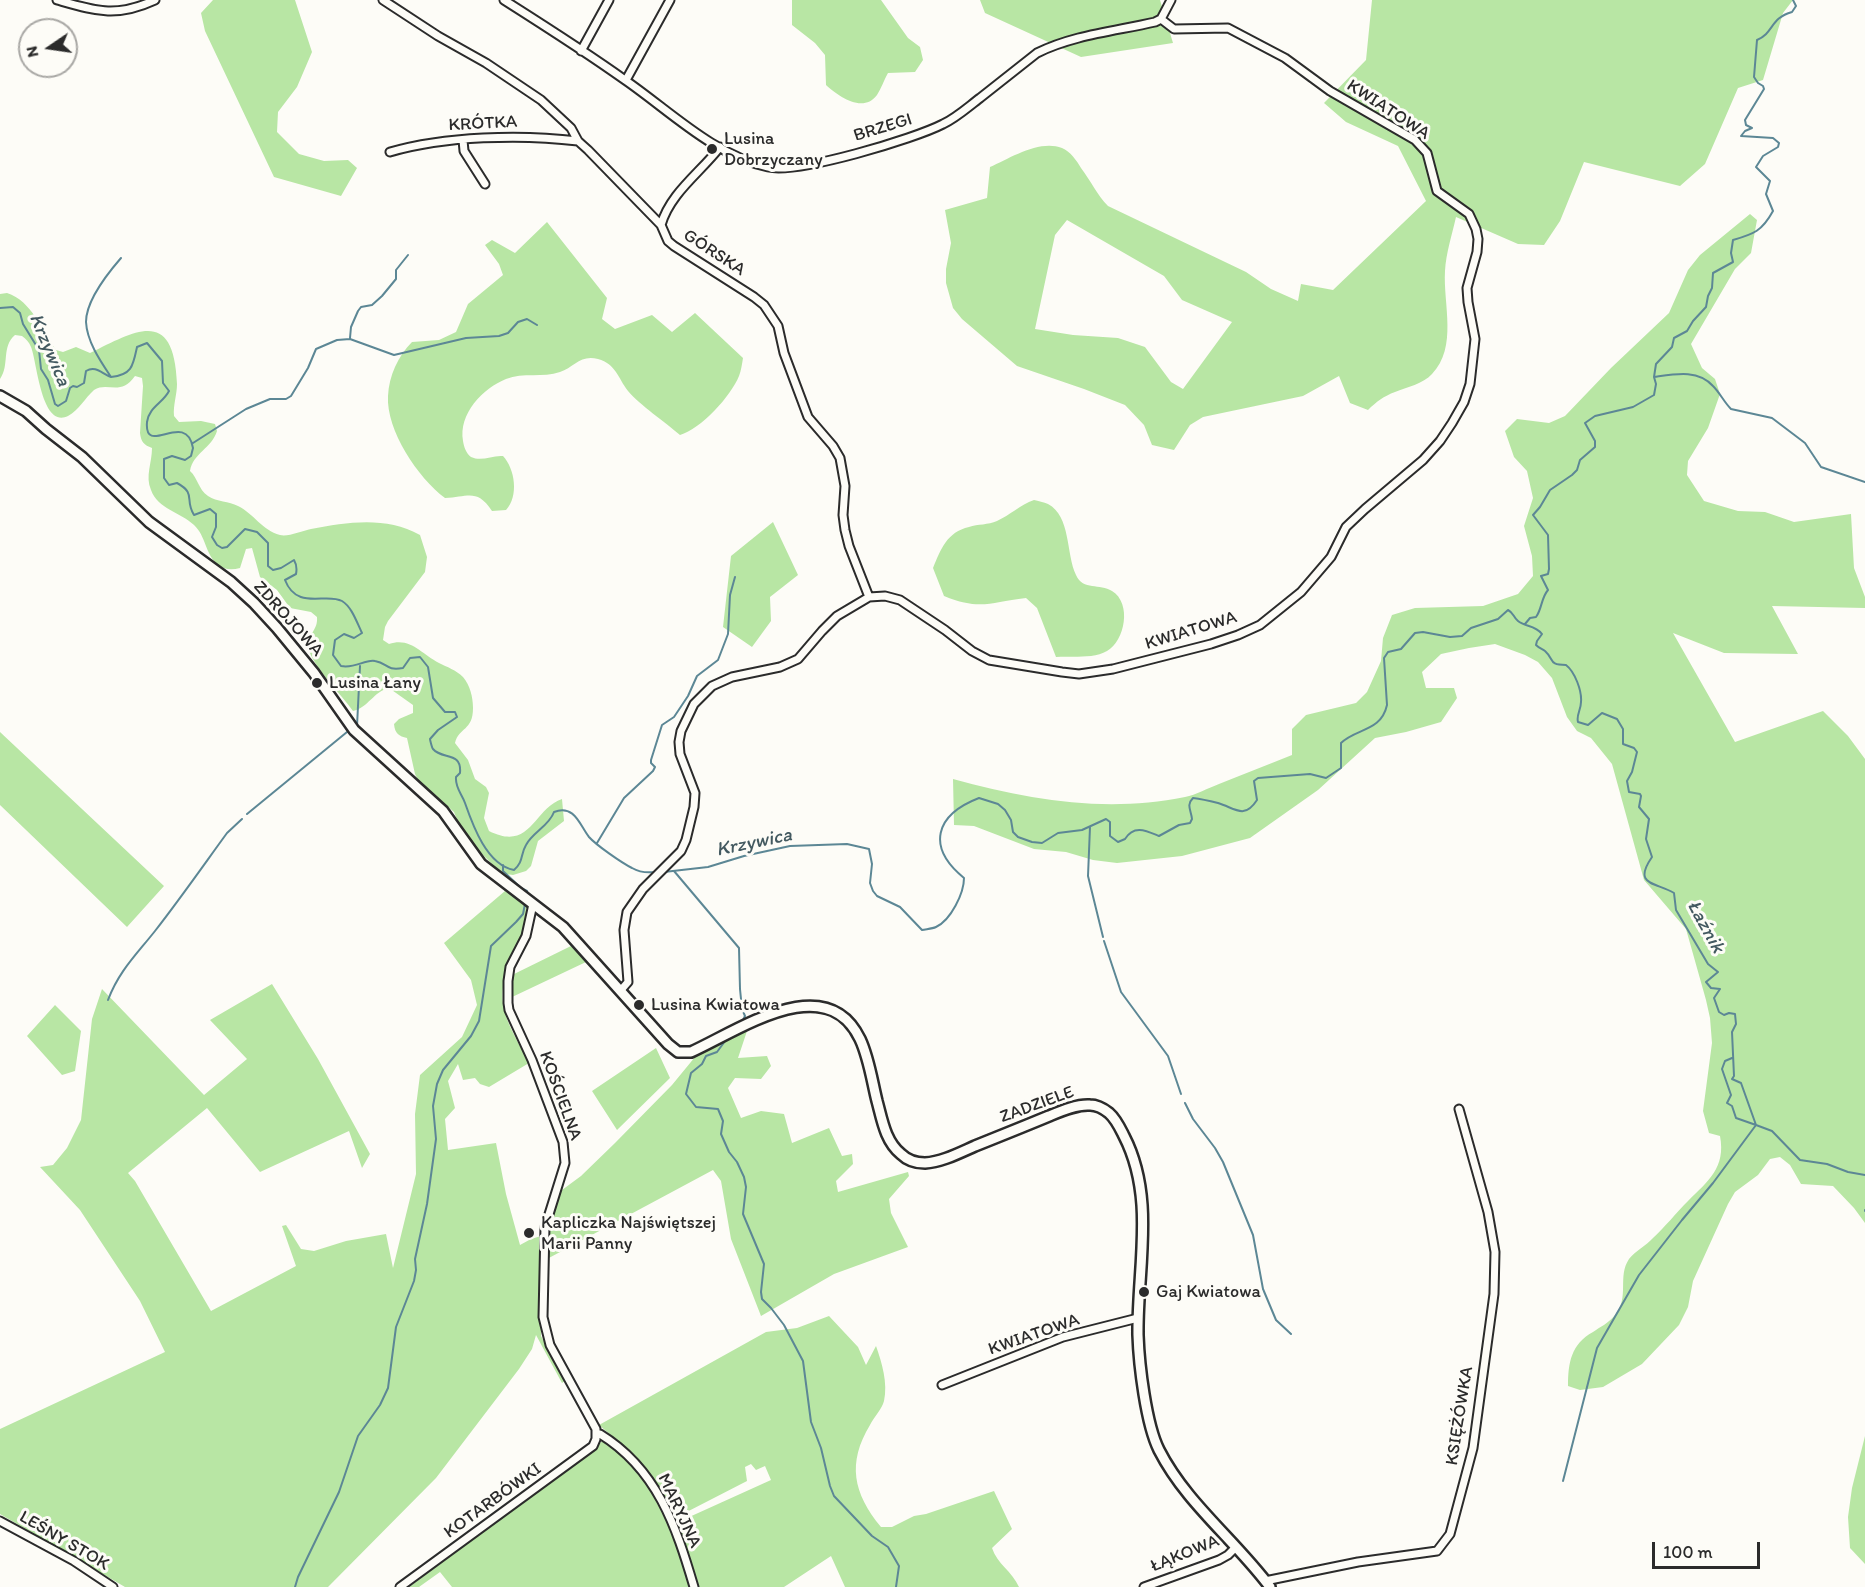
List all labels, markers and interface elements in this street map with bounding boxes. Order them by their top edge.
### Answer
north arrow [18,18,78,78]
text: N [21,44,42,59]
street label: KWIATOWA [1342,75,1434,145]
street label: BRZEGI [851,109,915,147]
street label: KRÓTKA [448,111,518,137]
place label: Lusina Dobrzyczany [724,128,823,170]
marker: Lusina Dobrzyczany [705,142,719,156]
street label: GÓRSKA [679,225,749,281]
water label: Krzywica [23,310,75,390]
street label: ZDROJOWA [248,577,328,661]
street label: KWIATOWA [1142,607,1240,655]
place label: Lusina Łany [329,672,421,694]
marker: Lusina Łany [310,676,324,690]
water label: Krzywica [714,823,794,863]
water label: Łaźnik [1681,896,1729,958]
place label: Lusina Kwiatowa [651,994,780,1016]
marker: Lusina Kwiatowa [632,998,646,1012]
street label: KOŚCIELNA [534,1048,586,1144]
street label: ZADZIELE [997,1082,1077,1128]
place label: Kapliczka Najświętszej Marii Panny [541,1212,716,1254]
marker: Kapliczka Najświętszej Marii Panny [522,1226,536,1240]
place label: Gaj Kwiatowa [1156,1281,1261,1303]
marker: Gaj Kwiatowa [1137,1285,1151,1299]
street label: KWIATOWA [986,1309,1082,1361]
street label: KSIĘŻÓWKA [1442,1365,1478,1467]
street label: KOTARBÓWKI [440,1458,546,1544]
street label: MARYJNA [652,1470,706,1552]
street label: LEŚNY STOK [15,1507,113,1575]
street label: ŁĄKOWA [1148,1530,1222,1578]
scale bar [1655,1530,1763,1568]
text: 100 m [1663,1541,1713,1563]

